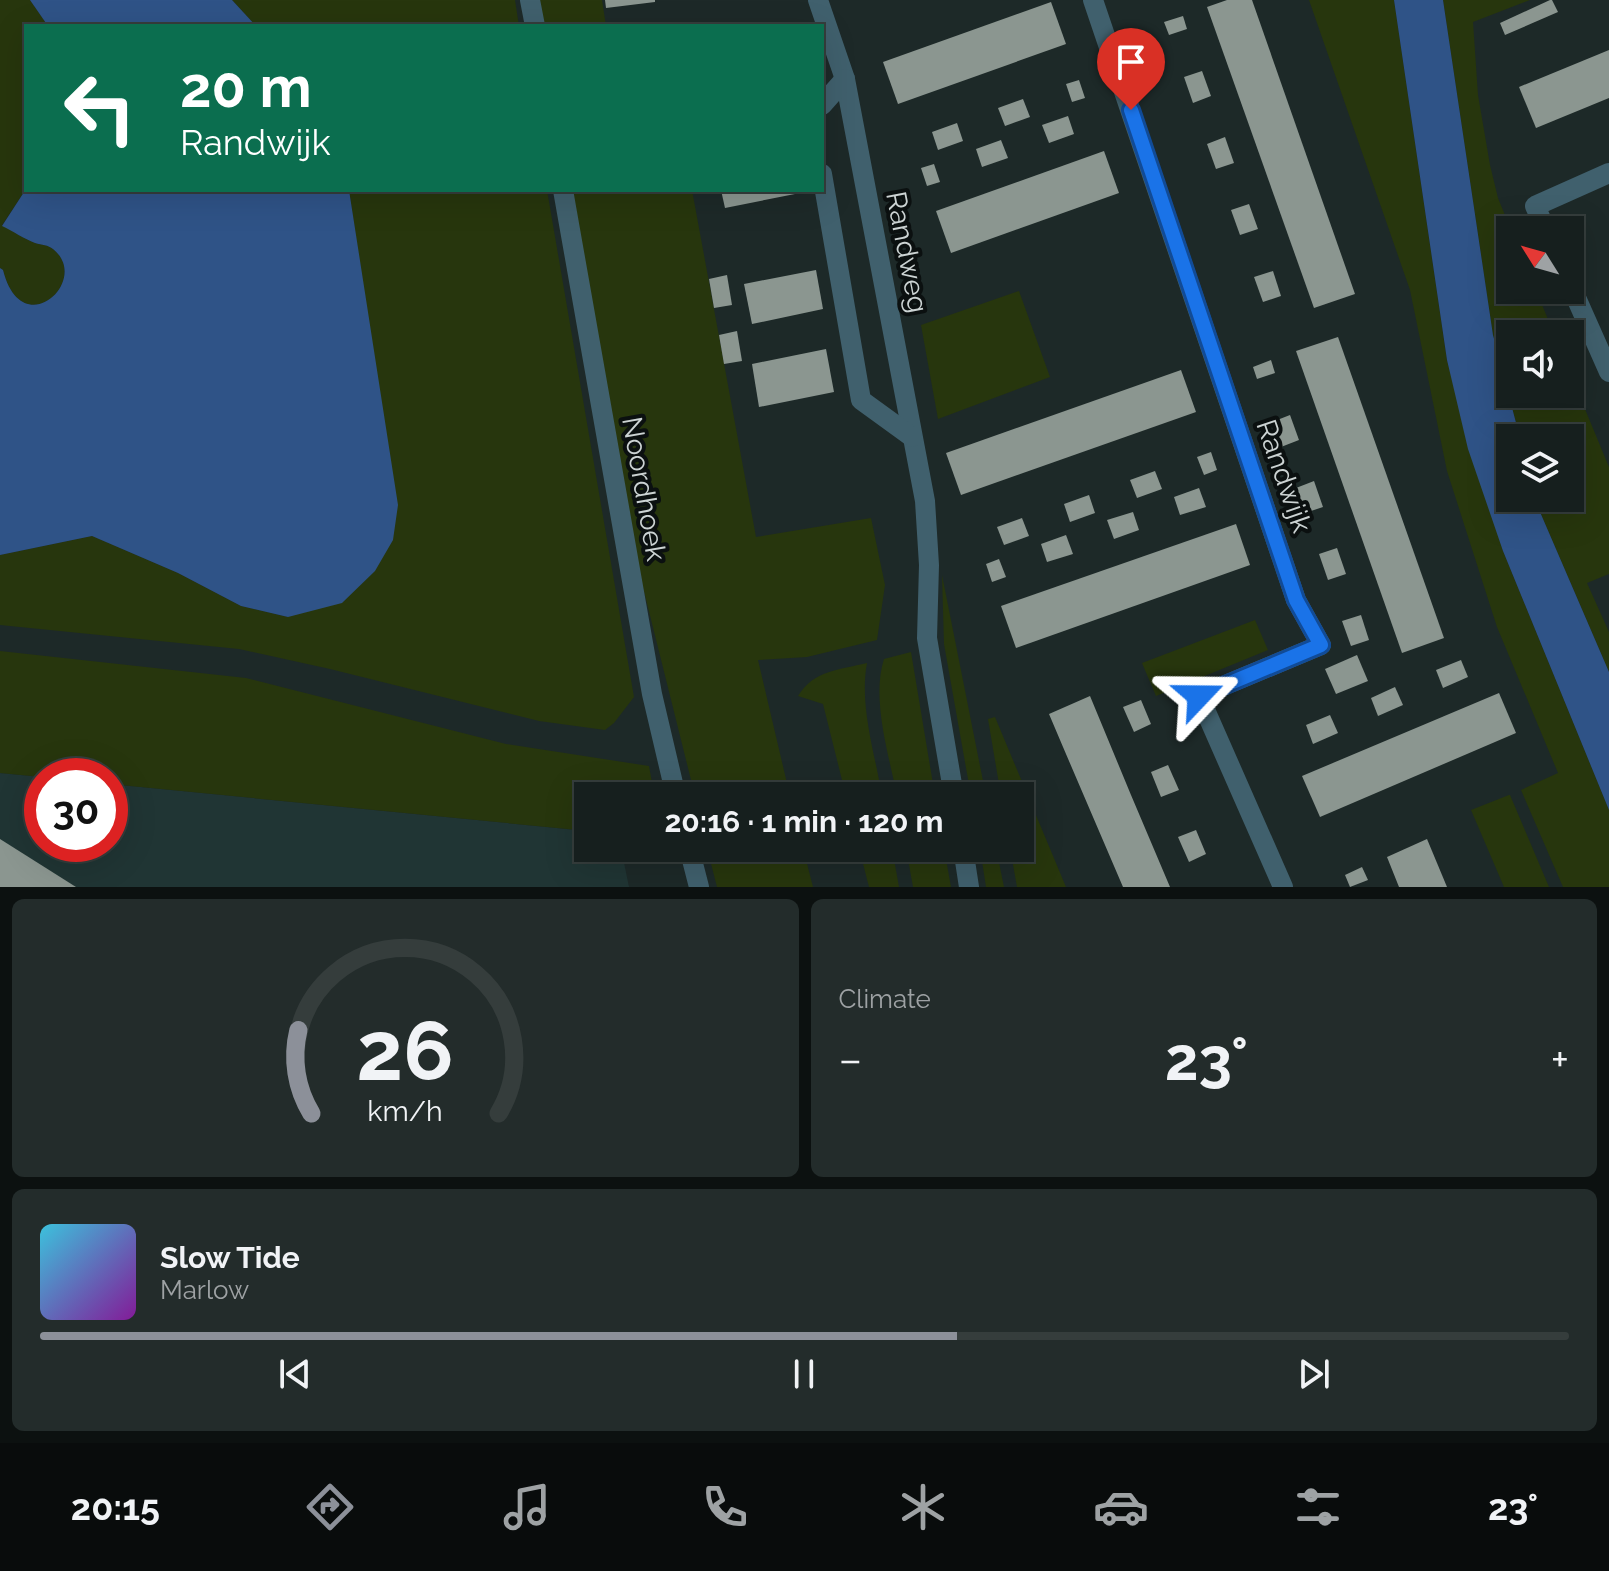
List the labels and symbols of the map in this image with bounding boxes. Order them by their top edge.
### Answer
pin [1097,28,1165,110]
street label: Randweg [879,188,935,316]
north arrow [1496,216,1584,304]
street label: Noordhoek [615,414,673,564]
street label: Randwijk [1249,415,1319,537]
position arrow [1157,654,1241,738]
speed limit sign: 30 [24,758,128,862]

